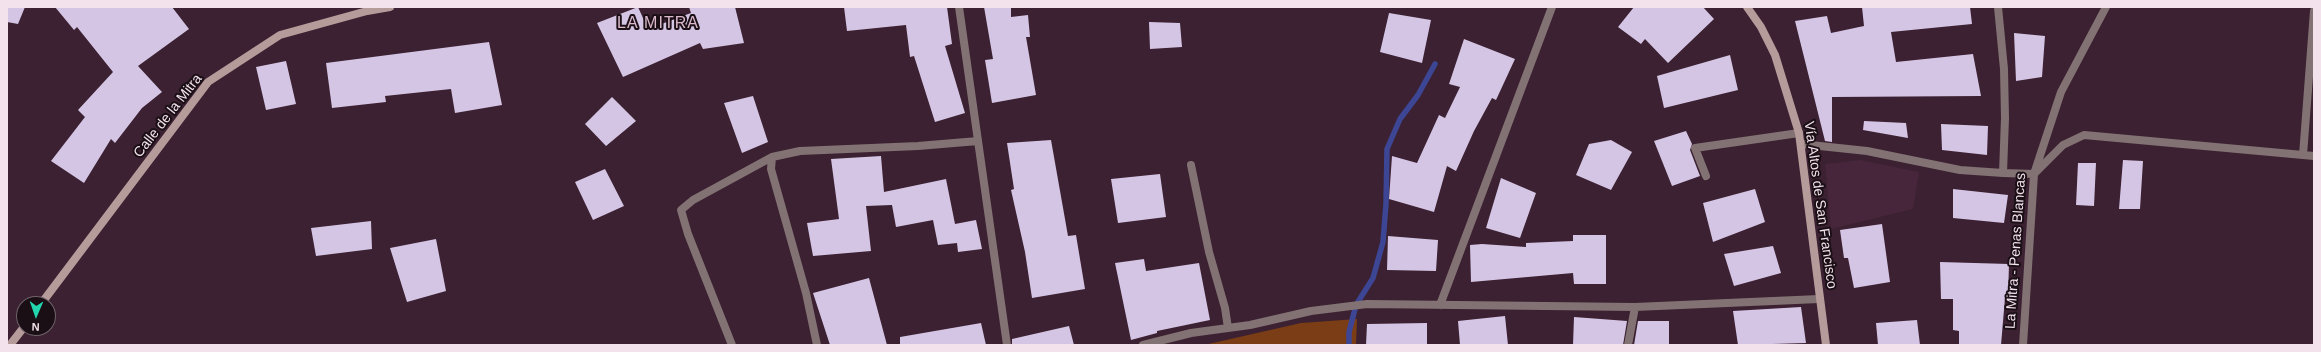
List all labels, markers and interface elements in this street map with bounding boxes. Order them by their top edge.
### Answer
district label: LA MITRA [617,14,699,34]
street label: Calle de la Mitra [130,71,206,161]
street label: Vía Altos de San Francisco [1800,120,1840,290]
street label: La Mitra - Penas Blancas [2002,172,2030,330]
north arrow [16,296,56,336]
text: N [31,321,40,333]

